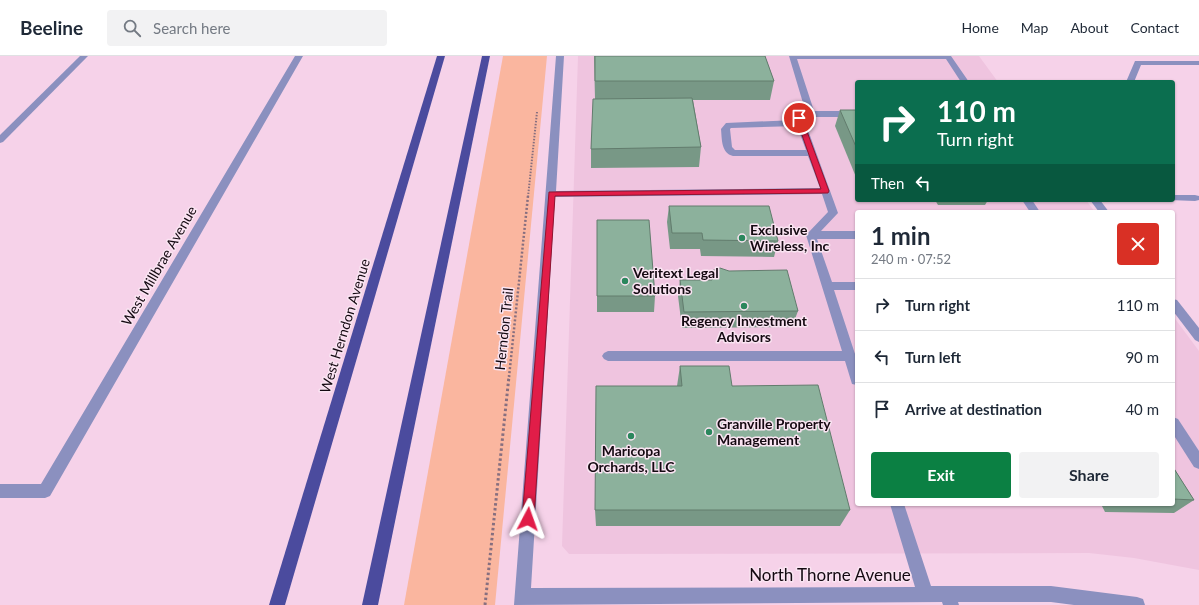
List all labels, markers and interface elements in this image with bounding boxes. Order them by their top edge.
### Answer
search box [107,10,387,46]
text: Beeline [20,16,83,39]
icon: search [121,17,143,39]
text: Search here [153,19,230,37]
text: Home [961,19,999,36]
text: Map [1021,19,1048,36]
text: About [1070,19,1108,36]
text: Contact [1130,19,1179,36]
text: 110 m [937,94,1016,128]
icon: right [871,96,923,148]
pin [782,101,816,135]
icon: arrive [788,107,810,129]
text: Turn right [937,128,1014,150]
icon: left [912,172,934,194]
text: Then [871,174,904,192]
street label: West Millbrae Avenue [117,203,200,329]
place label: Exclusive Wireless, Inc [750,221,830,254]
text: 1 min [871,221,931,250]
button: close [1117,223,1159,265]
marker: Exclusive Wireless, Inc [737,233,747,243]
text: 240 m · 07:52 [871,251,951,267]
street label: West Herndon Avenue [316,257,373,395]
place label: Veritext Legal Solutions [632,264,719,297]
marker: Veritext Legal Solutions [620,276,630,286]
street label: Herndon Trail [491,287,516,371]
icon: right [871,294,893,316]
text: Turn right [905,296,970,314]
text: 110 m [1117,296,1159,314]
marker: Regency Investment Advisors [739,301,749,311]
place label: Regency Investment Advisors [681,312,808,345]
icon: left [871,346,893,368]
text: Turn left [905,348,961,366]
text: 90 m [1125,348,1159,366]
icon: arrive [871,398,893,420]
text: Arrive at destination [905,400,1042,418]
text: 40 m [1125,400,1159,418]
place label: Granville Property Management [717,415,831,448]
marker: Granville Property Management [704,427,714,437]
marker: Maricopa Orchards, LLC [626,431,636,441]
place label: Maricopa Orchards, LLC [587,442,675,475]
button: Exit [871,452,1011,498]
button: Share [1019,452,1159,498]
position arrow [507,498,549,540]
street label: North Thorne Avenue [749,564,911,585]

